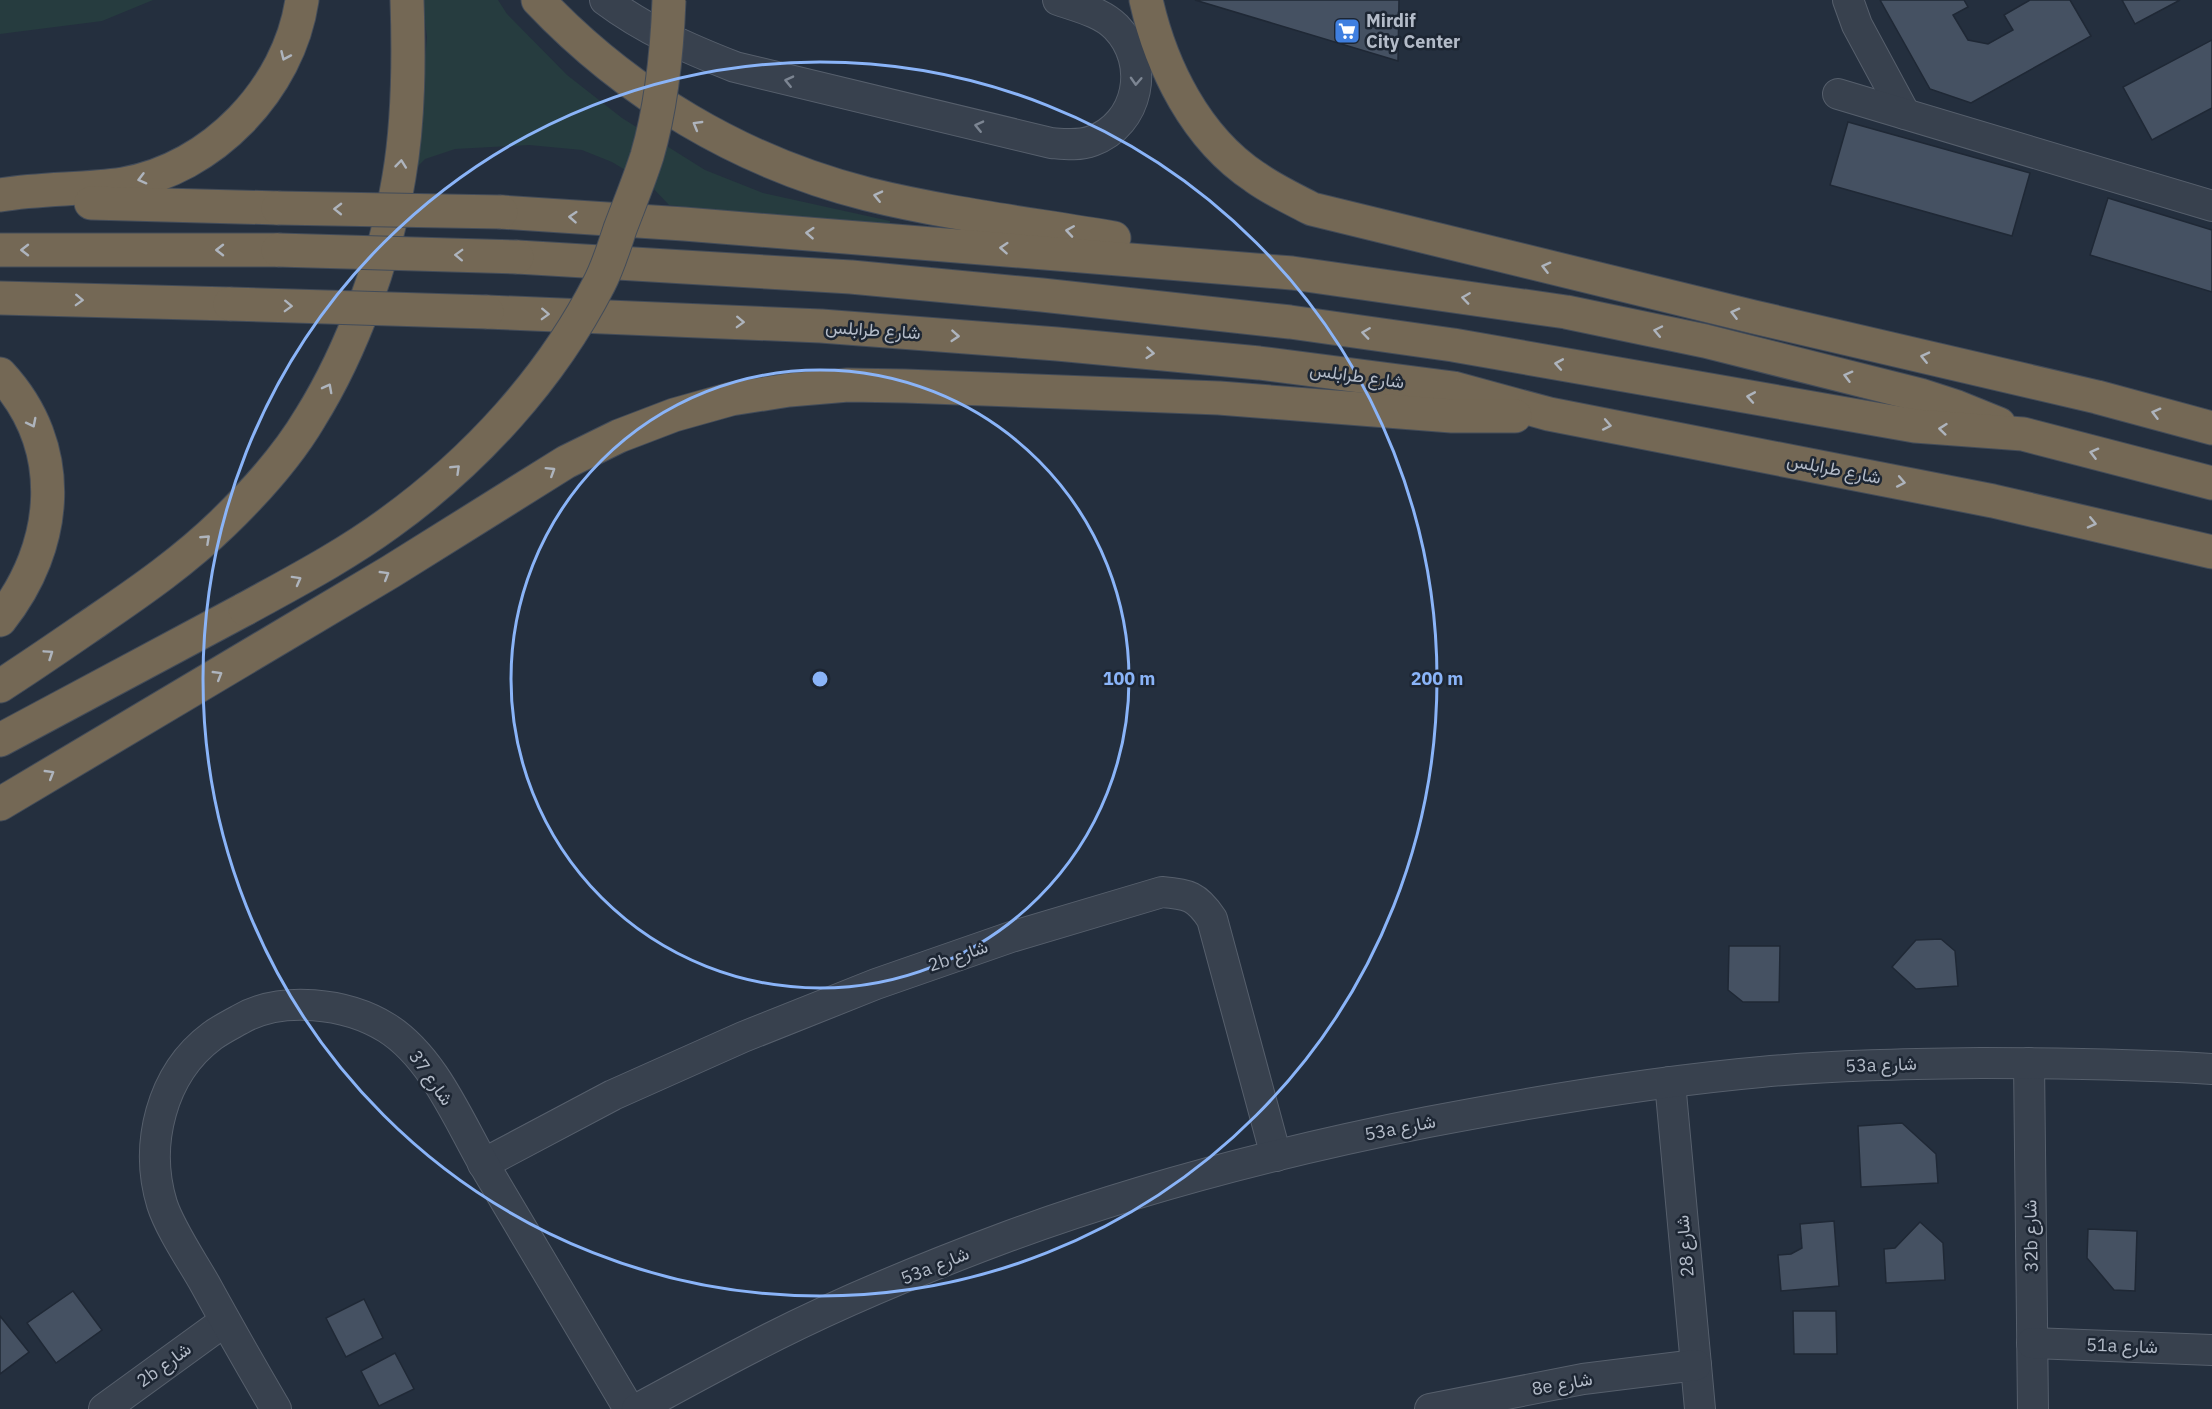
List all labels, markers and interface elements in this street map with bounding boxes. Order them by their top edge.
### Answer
place label: Mirdif City Center [1366,9,1460,53]
supermarket icon: Mirdif City Center [1332,16,1362,46]
one-way arrow [280,49,292,60]
one-way arrow [785,76,795,89]
one-way arrow [1129,76,1142,85]
one-way arrow [974,120,984,133]
one-way arrow [693,121,703,132]
one-way arrow [394,159,407,168]
one-way arrow [137,171,147,184]
one-way arrow [873,191,883,204]
one-way arrow [333,203,342,215]
one-way arrow [569,210,578,223]
one-way arrow [1065,225,1075,237]
one-way arrow [805,227,814,240]
one-way arrow [999,242,1008,255]
one-way arrow [20,244,29,256]
one-way arrow [215,244,224,256]
one-way arrow [454,249,463,261]
one-way arrow [1541,261,1551,274]
one-way arrow [1462,292,1471,304]
one-way arrow [75,294,84,306]
one-way arrow [284,299,293,312]
one-way arrow [1730,307,1740,320]
one-way arrow [541,308,550,321]
street label: شارع طرابلس [825,315,921,345]
one-way arrow [735,316,744,329]
one-way arrow [1654,325,1664,338]
one-way arrow [1362,327,1371,339]
one-way arrow [951,330,960,343]
one-way arrow [1145,346,1154,359]
one-way arrow [1920,352,1930,365]
street label: شارع طرابلس [1308,357,1406,395]
one-way arrow [1554,358,1564,370]
one-way arrow [1843,370,1853,383]
one-way arrow [321,384,332,394]
one-way arrow [1746,391,1756,404]
one-way arrow [2151,408,2161,420]
one-way arrow [25,416,36,427]
one-way arrow [1601,418,1611,431]
one-way arrow [1939,423,1948,436]
one-way arrow [2090,447,2100,460]
street label: شارع طرابلس [1785,448,1883,490]
one-way arrow [448,465,459,476]
one-way arrow [545,467,555,479]
one-way arrow [1896,475,1906,488]
one-way arrow [2087,516,2097,529]
one-way arrow [199,535,210,546]
one-way arrow [379,570,389,582]
one-way arrow [290,576,301,587]
one-way arrow [42,650,53,661]
text: 100 m [1103,667,1155,690]
text: 200 m [1411,667,1463,690]
centre of rings [810,669,830,689]
one-way arrow [212,670,222,682]
one-way arrow [44,770,54,782]
street label: 2b شارع [925,935,991,977]
street label: شارع 37 [403,1046,459,1110]
street label: 53a شارع [1845,1052,1917,1078]
street label: 53a شارع [1363,1109,1437,1147]
street label: 32b شارع [2018,1200,2044,1272]
street label: شارع 28 [1670,1214,1700,1278]
street label: 53a شارع [897,1241,973,1291]
street label: 51a شارع [2086,1333,2158,1359]
street label: 2b شارع [132,1337,196,1393]
street label: 8e شارع [1530,1367,1594,1401]

